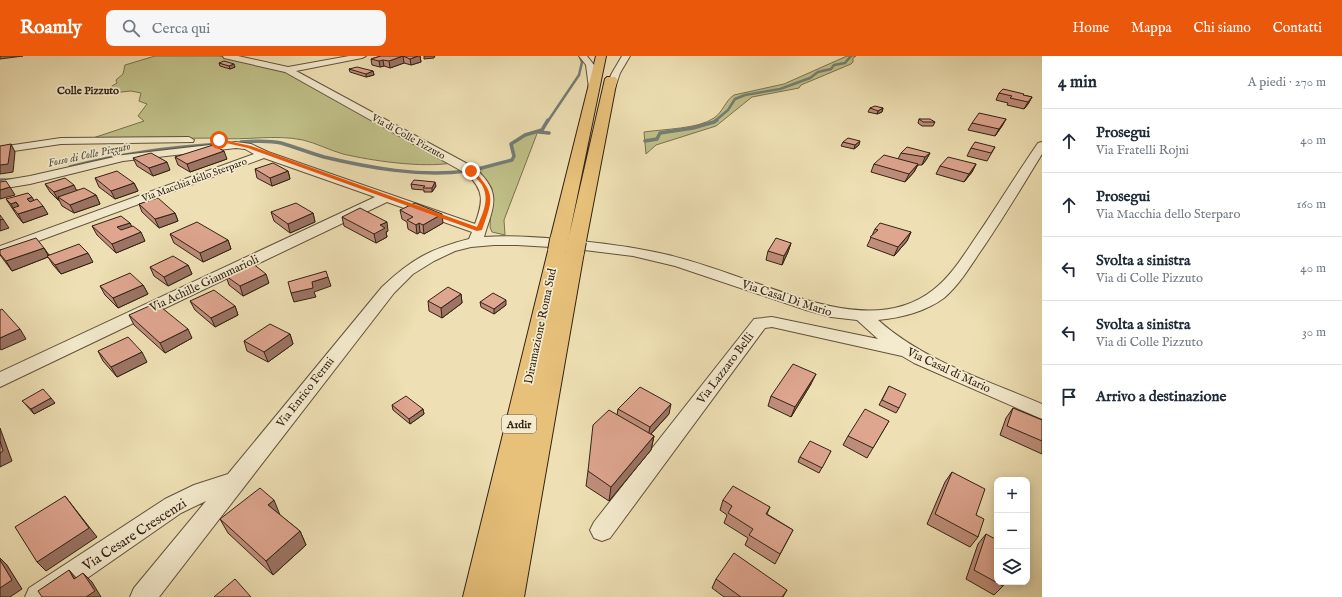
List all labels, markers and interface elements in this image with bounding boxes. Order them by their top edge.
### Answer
search box [106,10,386,46]
text: Roamly [20,16,82,40]
icon: search [120,17,142,39]
text: Cerca qui [152,19,210,38]
text: Home [1073,19,1109,37]
text: Mappa [1131,19,1172,37]
text: Chi siamo [1194,19,1251,37]
text: Contatti [1273,19,1322,37]
text: 4 min [1058,72,1097,93]
text: A piedi · 270 m [1248,74,1326,91]
district label: Colle Pizzuto [57,84,119,98]
street label: Via di Colle Pizzuto [368,111,448,163]
text: Prosegui [1096,123,1150,142]
icon: ahead [1058,130,1080,152]
route start [210,131,228,149]
text: 40 m [1300,132,1326,149]
water label: Fosso di Colle Pizzuto [47,139,132,171]
text: Via Fratelli Rojni [1096,142,1189,159]
street label: Via Macchia dello Sterparo [139,155,249,206]
route end [462,162,480,180]
text: Prosegui [1096,187,1150,206]
icon: ahead [1058,194,1080,216]
text: 160 m [1296,196,1326,213]
text: Via Macchia dello Sterparo [1096,206,1240,223]
text: Svolta a sinistra [1096,251,1191,270]
street label: Via Achille Giammarioli [146,252,261,316]
icon: left [1058,258,1080,280]
text: 40 m [1300,260,1326,277]
street label: Diramazione Roma Sud [521,266,560,385]
text: Via di Colle Pizzuto [1096,270,1203,287]
street label: Via Casal Di Mario [739,277,834,320]
text: Svolta a sinistra [1096,315,1191,334]
icon: left [1058,322,1080,344]
text: 30 m [1302,324,1326,341]
street label: Via Lazzaro Belli [693,330,757,408]
text: Via di Colle Pizzuto [1096,334,1203,351]
street label: Via Casal di Mario [904,344,994,397]
street label: Via Enrico Fermi [273,354,338,431]
icon: arrive [1058,386,1080,408]
text: Arrivo a destinazione [1096,387,1226,406]
road number: A1dir [502,415,536,433]
map controls [994,477,1030,585]
button: + [994,477,1030,513]
street label: Via Cesare Crescenzi [78,494,190,576]
button: − [994,513,1030,549]
button: layers [994,549,1030,585]

